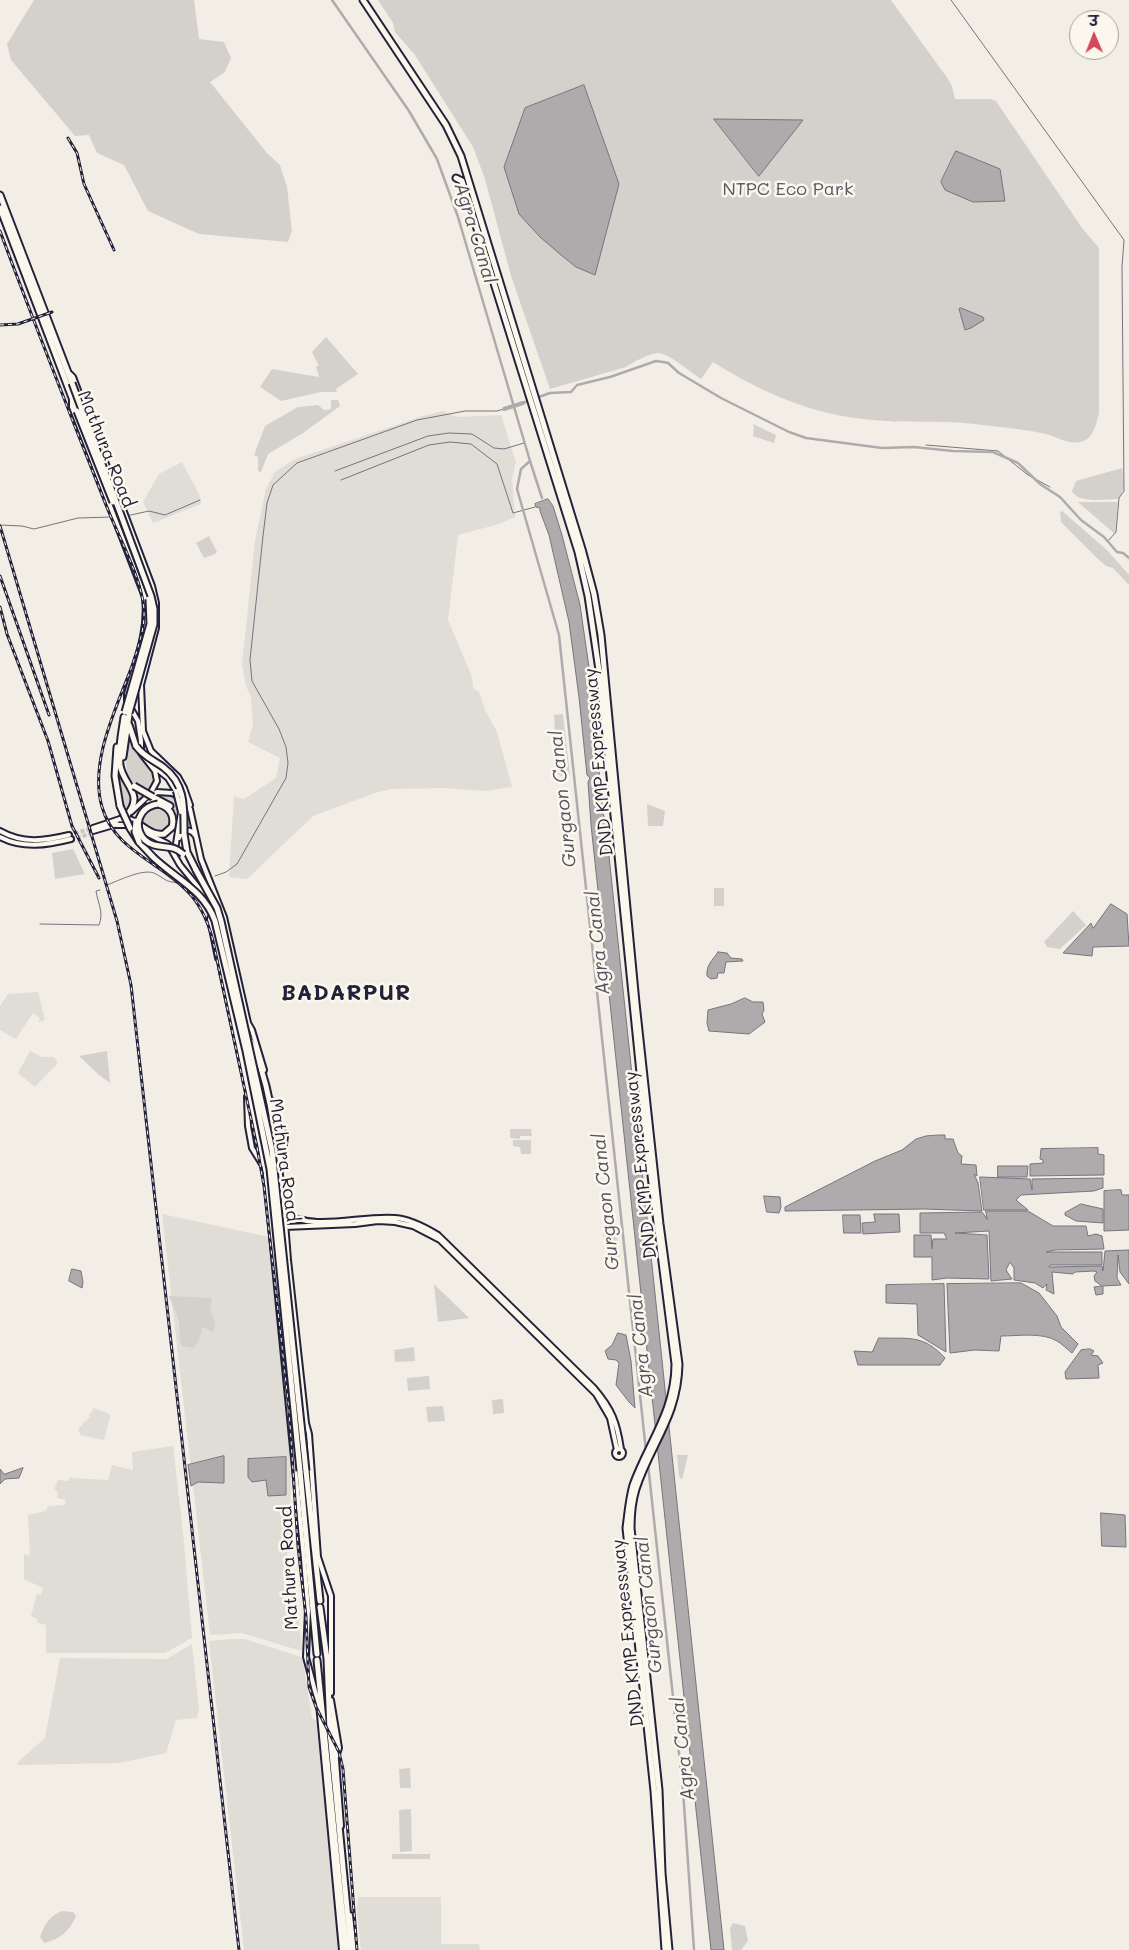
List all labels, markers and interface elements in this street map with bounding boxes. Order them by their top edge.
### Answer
north arrow [1069,10,1119,60]
text: उ [1089,11,1099,30]
park label: NTPC Eco Park [722,178,854,200]
water label: Agra Canal [449,180,501,286]
street label: Mathura Road [73,387,139,511]
street label: DND KMP Expressway [580,667,618,857]
water label: Gurgaon Canal [544,730,582,868]
water label: Agra Canal [581,890,615,996]
district label: BADARPUR [280,980,412,1006]
street label: DND KMP Expressway [620,1070,662,1260]
street label: Mathura Road [265,1097,303,1223]
water label: Gurgaon Canal [587,1133,625,1271]
water label: Agra Canal [624,1293,658,1399]
street label: Mathura Road [275,1505,303,1631]
water label: Gurgaon Canal [630,1536,668,1674]
street label: DND KMP Expressway [607,1538,649,1728]
water label: Agra Canal [666,1696,700,1802]

